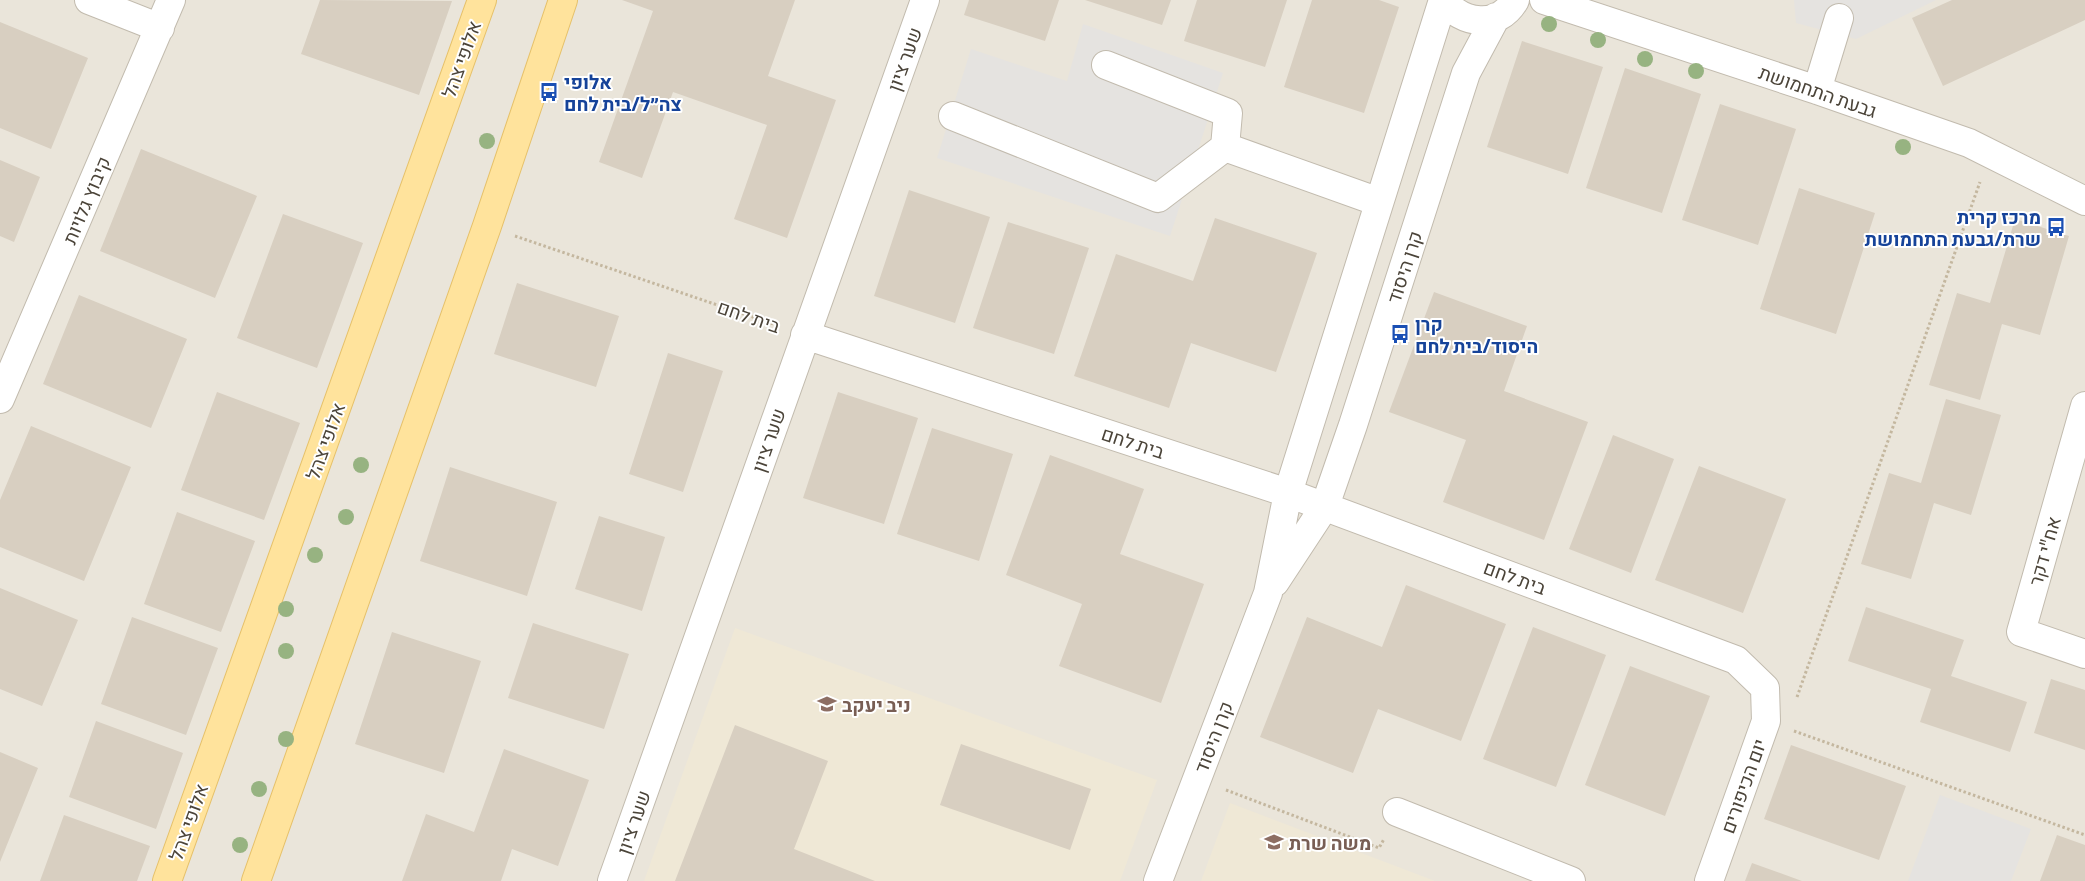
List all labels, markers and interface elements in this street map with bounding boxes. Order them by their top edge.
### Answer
street label: אלופי צהל [436,17,486,101]
street label: שער ציון [882,24,926,94]
street label: גבעת התחמושת [1756,60,1880,122]
place label: אלופי צה״ל/בית לחם [564,70,682,115]
bus stop icon: אלופי צה״ל/בית לחם [538,81,560,103]
street label: קיבוץ גלויות [57,153,115,247]
place label: מרכז קרית שרת/גבעת התחמושת [1865,205,2041,250]
bus stop icon: מרכז קרית שרת/גבעת התחמושת [2045,216,2067,238]
street label: קרן היסוד [1382,228,1426,306]
street label: בית לחם [715,295,783,337]
place label: קרן היסוד/בית לחם [1415,312,1538,357]
bus stop icon: קרן היסוד/בית לחם [1389,323,1411,345]
street label: אלופי צהל [300,399,350,483]
street label: שער ציון [746,405,790,475]
street label: בית לחם [1099,421,1167,463]
street label: אח"י דקר [2023,514,2065,588]
street label: בית לחם [1481,555,1549,599]
school or university icon: ניב יעקב [816,693,838,715]
place label: ניב יעקב [842,693,911,716]
street label: קרן היסוד [1189,698,1237,776]
street label: יום הכיפורים [1715,736,1771,836]
street label: אלופי צהל [163,780,213,864]
street label: שער ציון [611,787,655,857]
school or university icon: משה שרת [1263,831,1285,853]
place label: משה שרת [1289,831,1371,854]

